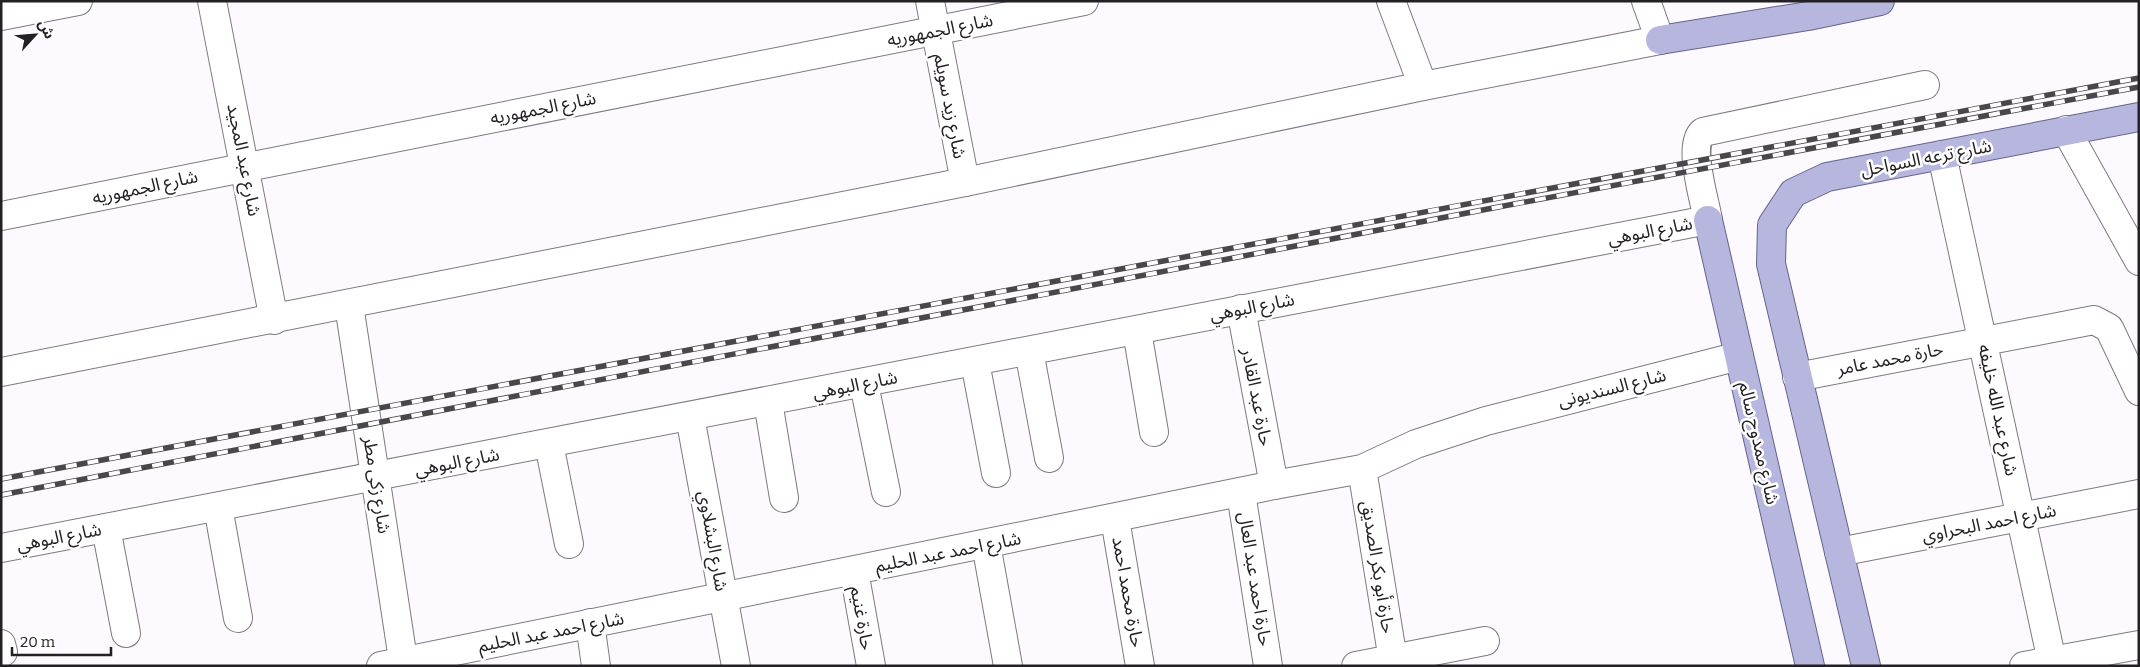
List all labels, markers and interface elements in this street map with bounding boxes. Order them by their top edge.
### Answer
street label: شارع الجمهوريه [885,9,995,54]
north arrow [10,10,60,60]
text: ش [34,17,58,42]
street label: شارع زيد سويلم [926,51,971,161]
street label: شارع الجمهوريه [488,87,598,132]
street label: شارع عبد المجيد [219,102,266,219]
street label: شارع ترعه السواحل [1859,135,1994,184]
street label: شارع الجمهوريه [90,165,200,212]
street label: شارع البوهي [1606,212,1695,253]
street label: شارع البوهي [1208,288,1297,329]
street label: حارة محمد عامر [1834,338,1945,380]
street label: شارع عبد الله خليفه [1970,342,2023,479]
street label: حارة عبد القادر [1237,345,1277,448]
street label: شارع السنديونى [1556,364,1669,415]
street label: شارع البوهي [811,366,900,407]
street label: شارع ممدوح سالم [1731,379,1784,507]
street label: شارع زكى مطر [355,434,396,536]
street label: شارع البوهي [413,443,502,484]
street label: شارع البشلاوي [690,489,733,593]
street label: حارة أبو بكر الصديق [1357,499,1400,635]
street label: شارع احمد البحراوي [1920,499,2059,550]
street label: حارة احمد عبد العال [1234,510,1276,648]
street label: شارع البوهي [15,518,104,559]
street label: شارع احمد عبد الحليم [873,527,1023,580]
street label: حارة محمد احمد [1107,535,1149,649]
street label: حارة غنيم [844,584,878,652]
street label: شارع احمد عبد الحليم [476,607,626,660]
scale bar [12,624,111,656]
text: 20 m [20,633,56,651]

